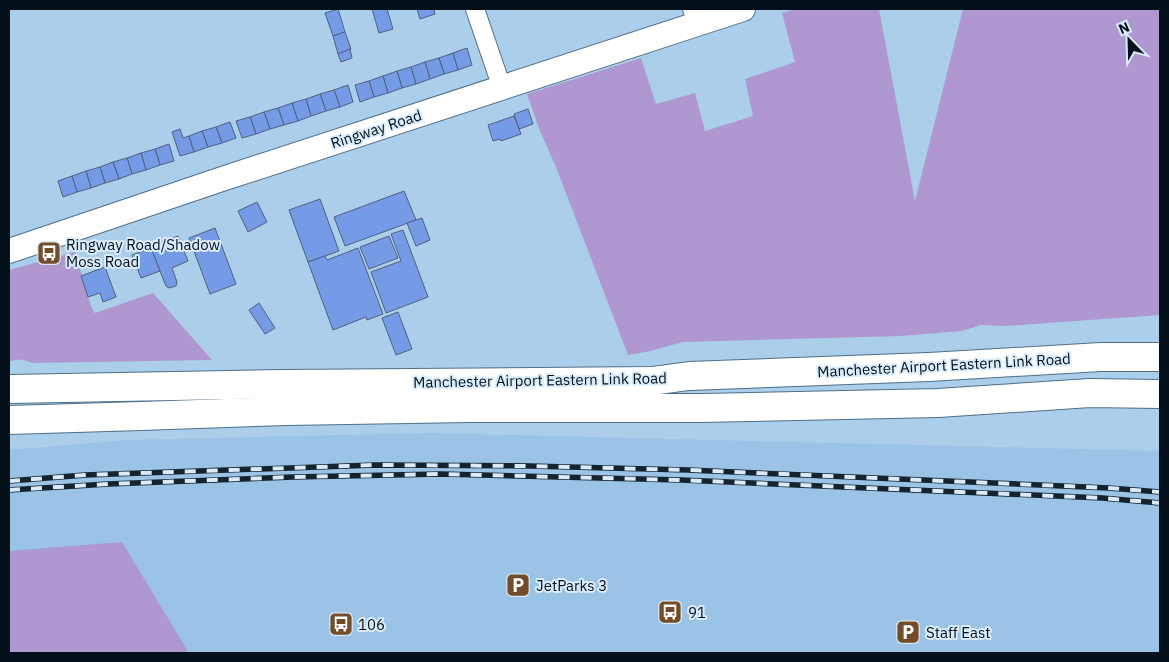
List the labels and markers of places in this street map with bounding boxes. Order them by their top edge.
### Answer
place label: Ringway Road/Shadow Moss Road [66,235,220,271]
bus stop icon: Ringway Road/Shadow Moss Road [36,240,62,266]
parking icon: JetParks 3 [505,572,531,598]
place label: JetParks 3 [536,576,607,595]
bus stop icon: 91 [657,599,683,625]
place label: 91 [688,603,706,622]
bus stop icon: 106 [328,611,354,637]
place label: 106 [358,615,385,634]
parking icon: Staff East [895,619,921,645]
place label: Staff East [926,623,990,642]

